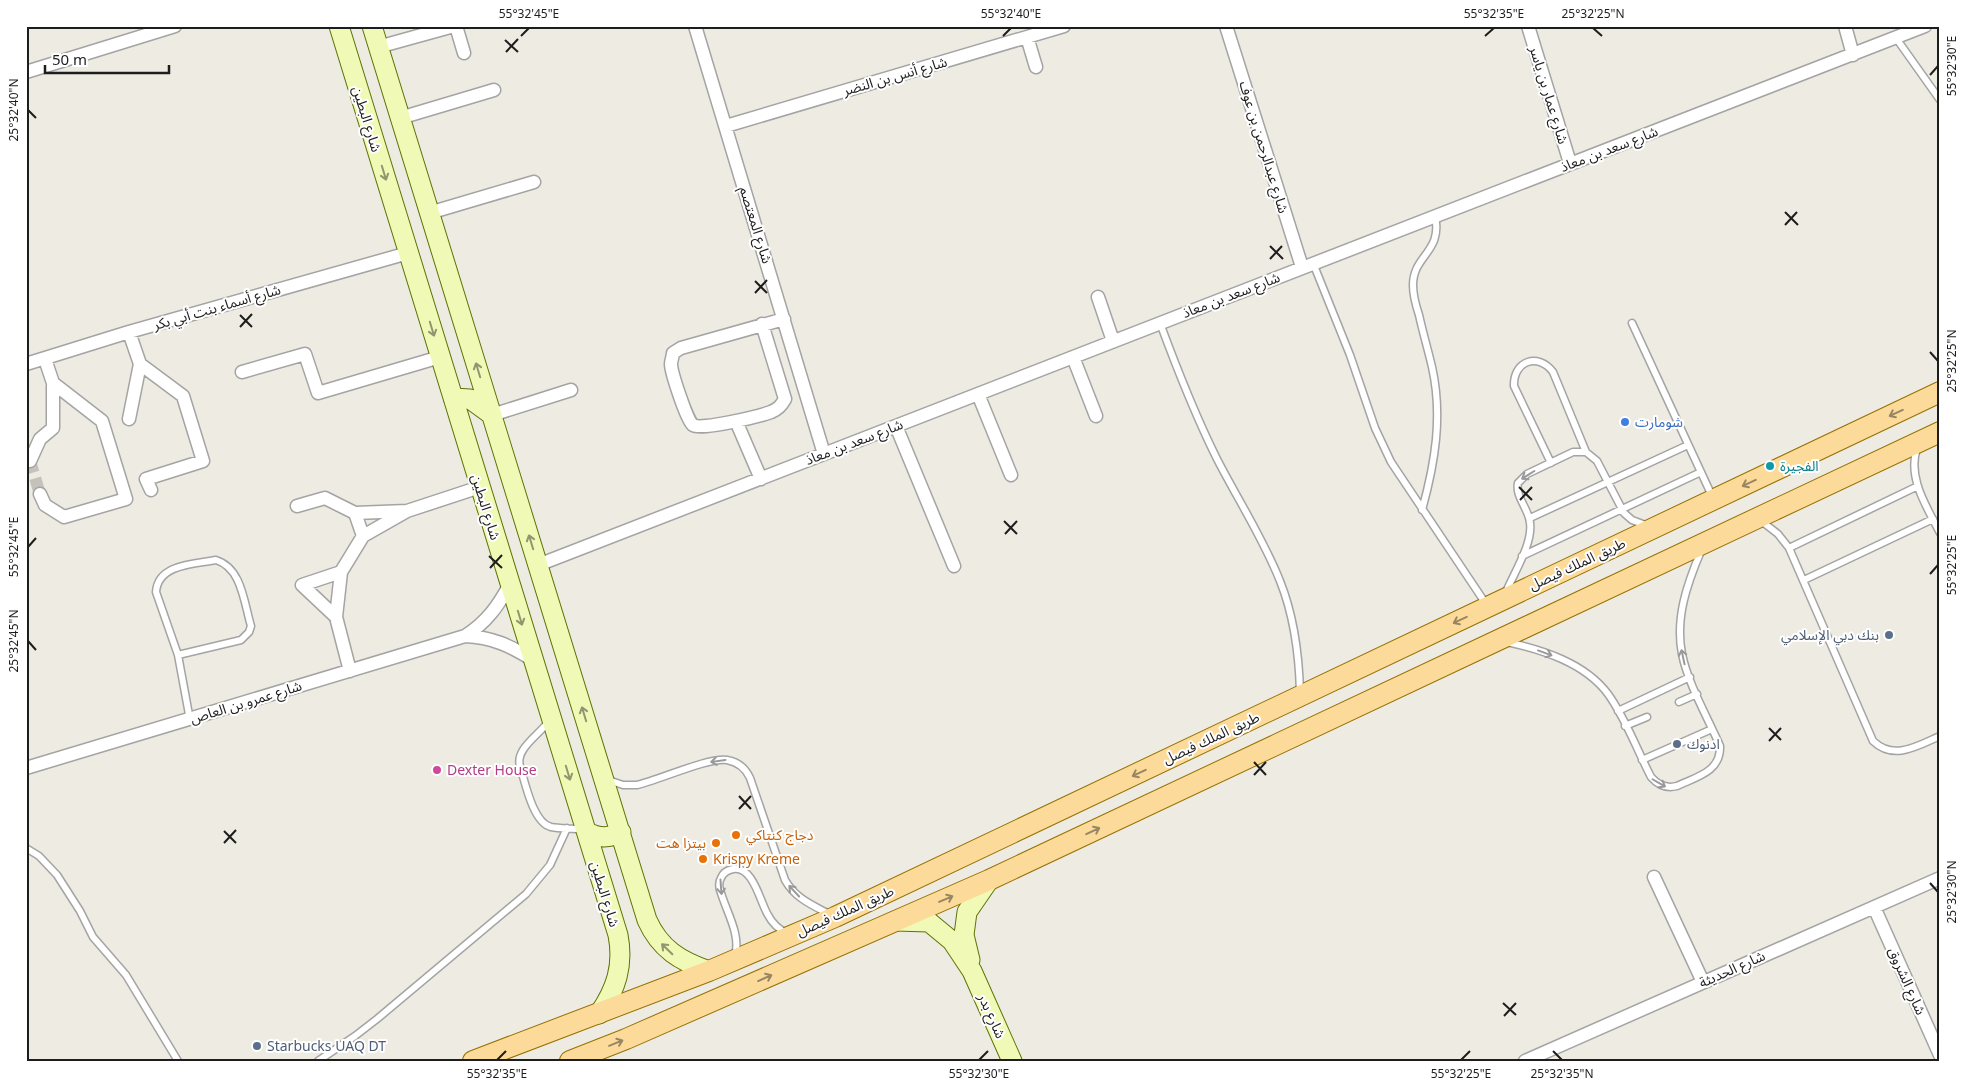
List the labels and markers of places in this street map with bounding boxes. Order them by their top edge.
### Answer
place label: شومارت [1635,412,1683,431]
marker: شومارت [1619,416,1631,428]
place label: الفجيرة [1780,456,1819,475]
marker: الفجيرة [1764,460,1776,472]
place label: بنك دبي الإسلامي [1781,625,1879,646]
marker: بنك دبي الإسلامي [1883,629,1895,641]
place label: ادنوك [1687,734,1720,753]
marker: ادنوك [1671,738,1683,750]
place label: Dexter House [447,760,537,779]
marker: Dexter House [431,764,443,776]
place label: دجاج كنتاكي [746,825,814,846]
marker: دجاج كنتاكي [730,829,742,841]
place label: بيتزا هت [656,833,706,852]
marker: بيتزا هت [710,837,722,849]
place label: Krispy Kreme [713,849,800,868]
marker: Krispy Kreme [697,853,709,865]
place label: Starbucks UAQ DT [267,1036,386,1055]
marker: Starbucks UAQ DT [251,1040,263,1052]

